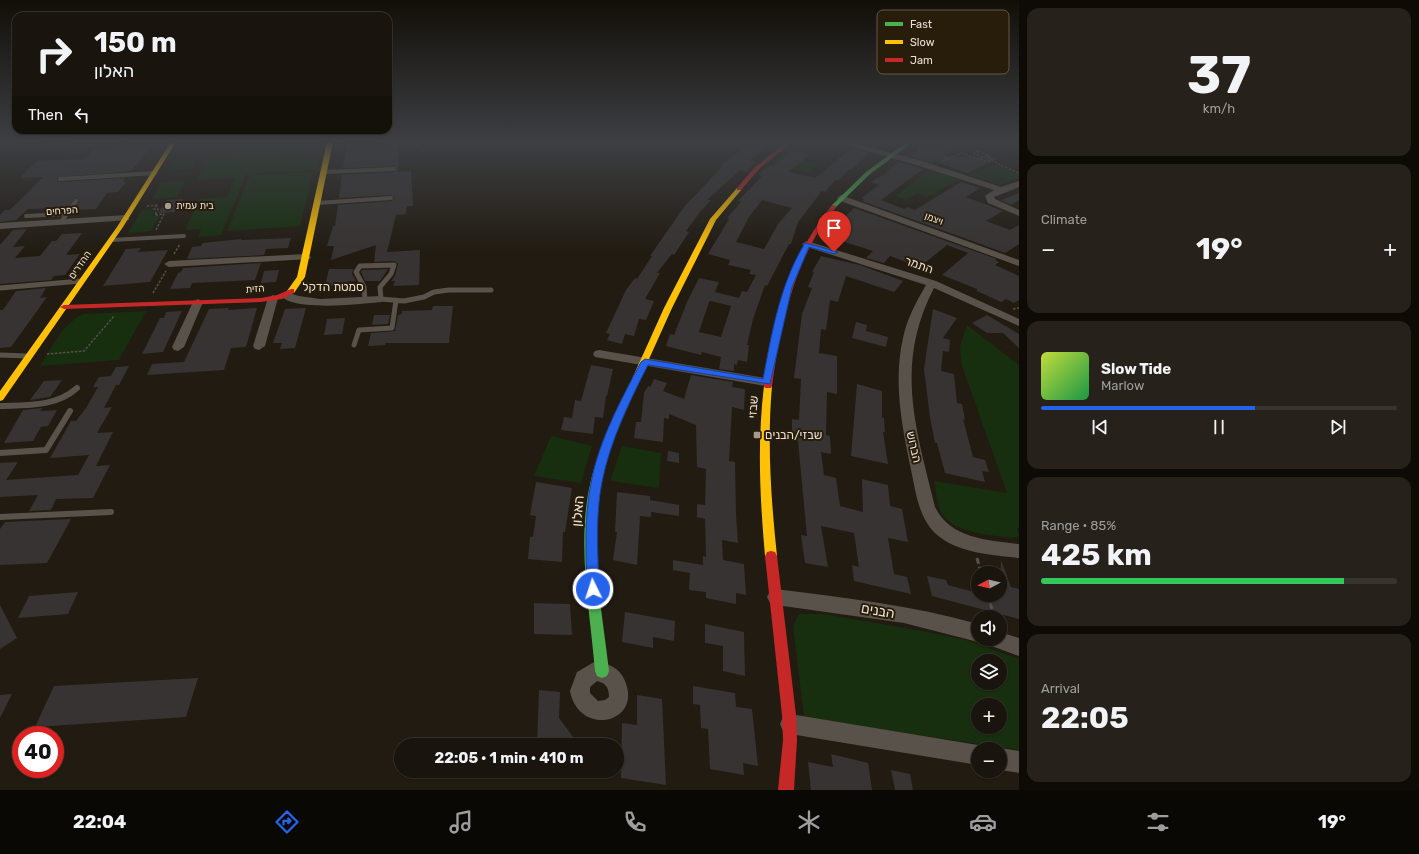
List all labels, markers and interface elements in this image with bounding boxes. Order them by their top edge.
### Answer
legend [877,10,1009,74]
text: Fast [910,18,933,31]
text: 150 m [94,26,177,59]
icon: right [28,28,80,80]
text: Slow [910,36,935,49]
text: 37 [1187,44,1251,106]
text: Jam [910,54,933,67]
text: האלון [94,60,134,82]
text: km/h [1203,101,1235,116]
icon: left [71,104,93,126]
text: Then [28,106,63,124]
place label: בית עמית [176,200,214,212]
marker: בית עמית [163,201,173,211]
street label: הפרחים [46,204,78,218]
street label: ויצמן [923,210,945,228]
pin [817,211,851,252]
text: Climate [1041,212,1087,227]
icon: arrive [823,217,845,239]
text: 19° [1196,231,1243,267]
text: − [1041,236,1055,263]
text: + [1383,236,1397,263]
street label: ההדרים [66,249,94,281]
street label: התמר [903,254,935,276]
street label: סמטת הדקל [302,280,364,294]
street label: הזית [245,282,265,296]
text: Slow Tide [1101,360,1171,378]
text: Marlow [1101,378,1144,393]
street label: שבזי [745,395,761,419]
icon: previous [1089,416,1111,438]
icon: pause [1208,416,1230,438]
icon: next [1327,416,1349,438]
place label: שבזי/הבנים [765,428,822,442]
marker: שבזי/הבנים [752,430,762,440]
street label: הברוש [904,430,924,464]
street label: האלון [568,495,588,527]
text: Range · 85% [1041,518,1116,533]
text: 425 km [1041,537,1152,573]
north arrow [971,566,1007,602]
map controls [971,566,1007,778]
position arrow [572,568,614,610]
street label: הבנים [860,600,896,622]
button: sound [971,610,1007,646]
button: layers [971,654,1007,690]
text: Arrival [1041,681,1080,696]
button: + [971,698,1007,734]
text: 22:05 [1041,700,1129,736]
speed limit sign: 40 [12,726,64,778]
button: − [971,742,1007,778]
text: 22:05 · 1 min · 410 m [434,749,584,767]
icon: directions [273,808,301,836]
icon: music [447,808,475,836]
icon: phone [621,808,649,836]
icon: climate [795,808,823,836]
icon: car [969,808,997,836]
icon: filters [1144,808,1172,836]
text: 22:04 [73,811,126,833]
text: 19° [1318,811,1346,833]

